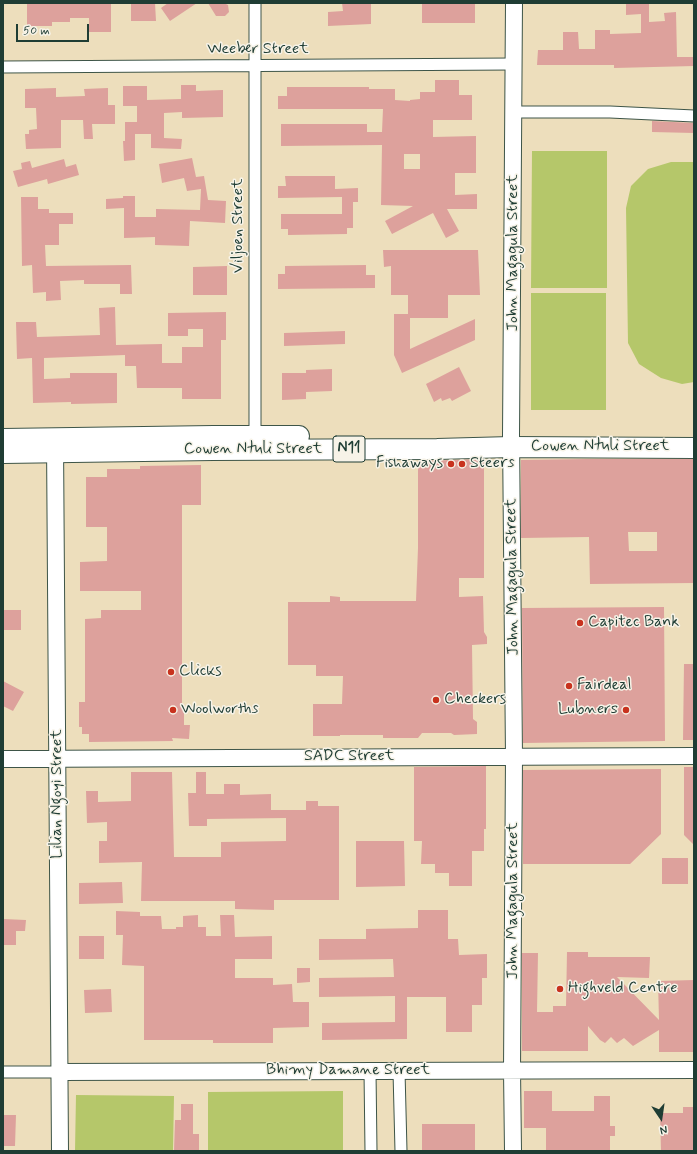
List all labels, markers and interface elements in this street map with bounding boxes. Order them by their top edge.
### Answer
scale bar [18,16,91,42]
text: 50 m [23,23,50,39]
street label: Weeber Street [207,40,309,60]
street label: John Magagula Street [504,174,524,332]
street label: Viljoen Street [229,179,249,273]
road number: N11 [333,436,365,462]
street label: Cowen Ntuli Street [531,437,669,457]
street label: Cowen Ntuli Street [184,440,322,460]
place label: Fishaways [376,454,443,474]
place label: Steers [470,454,514,474]
marker: Fishaways [446,459,456,469]
marker: Steers [457,459,467,469]
street label: John Magagula Street [502,498,524,656]
place label: Capitec Bank [588,613,679,633]
marker: Capitec Bank [575,618,585,628]
place label: Clicks [179,662,222,682]
marker: Clicks [166,667,176,677]
place label: Fairdeal [577,676,632,696]
marker: Fairdeal [564,681,574,691]
place label: Checkers [444,690,506,710]
marker: Checkers [431,695,441,705]
place label: Woolworths [181,700,258,720]
place label: Lubners [558,700,618,720]
marker: Woolworths [168,705,178,715]
marker: Lubners [621,705,631,715]
street label: Lilian Ngoyi Street [48,729,68,859]
street label: SADC Street [304,747,394,767]
street label: John Magagula Street [504,822,524,980]
place label: Highveld Centre [568,979,678,999]
marker: Highveld Centre [555,984,565,994]
street label: Bhimy Damane Street [266,1061,430,1081]
north arrow [641,1098,681,1138]
text: N [659,1122,669,1137]

